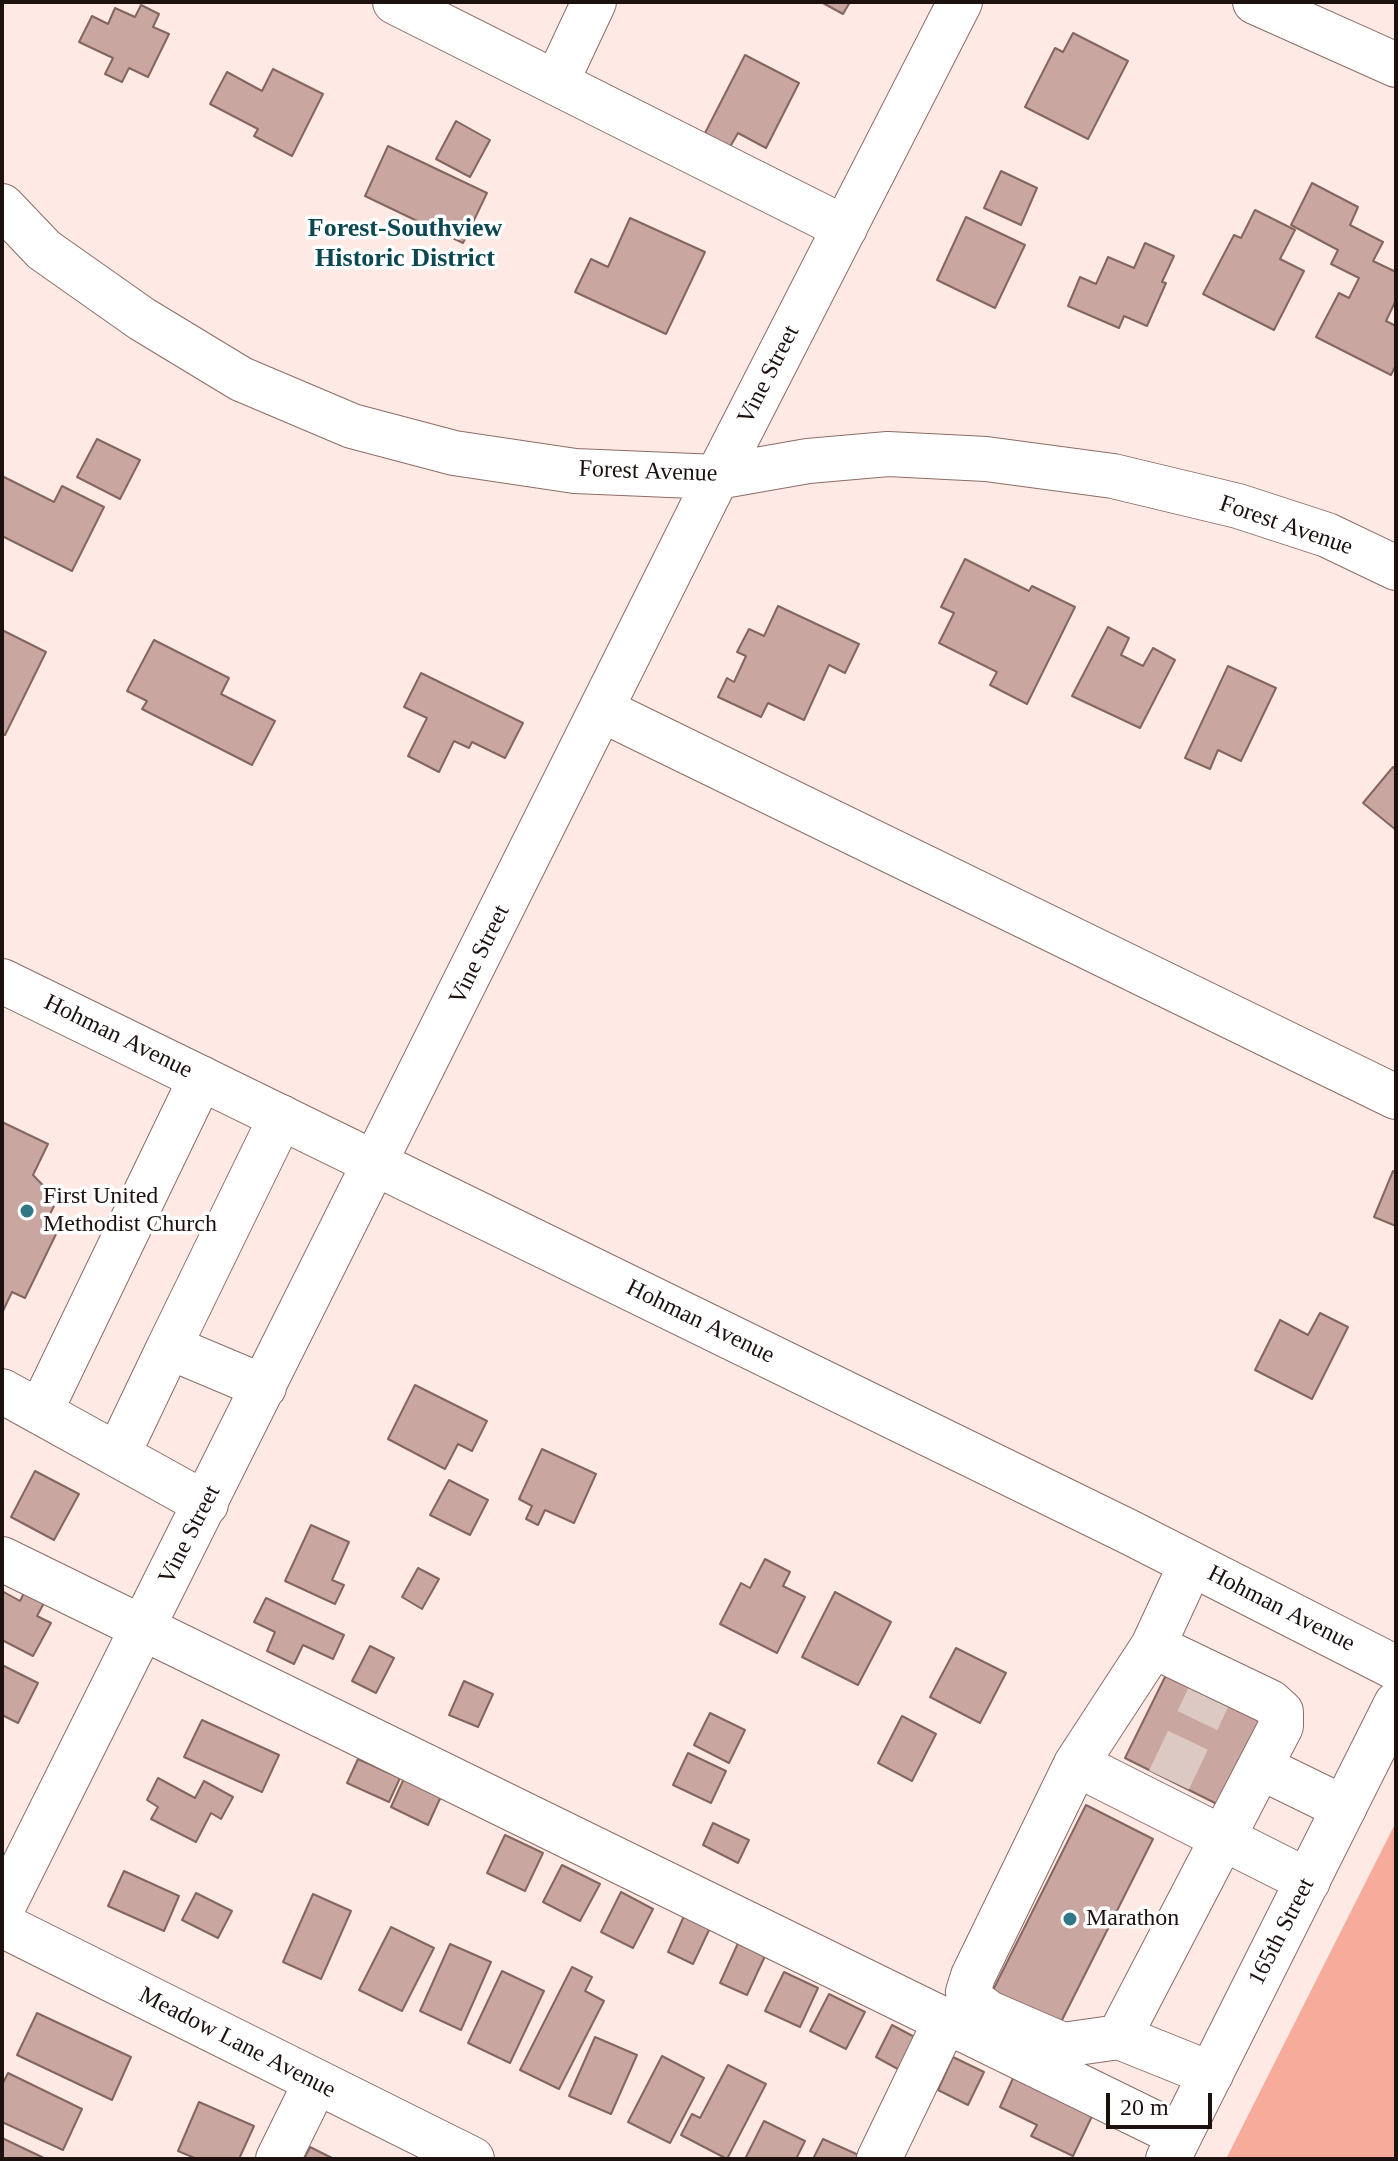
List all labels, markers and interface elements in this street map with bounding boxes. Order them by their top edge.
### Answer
district label: Forest-Southview Historic District [308,213,502,274]
street label: Vine Street [732,321,806,429]
street label: Forest Avenue [578,455,718,489]
street label: Forest Avenue [1216,490,1356,562]
street label: Vine Street [444,901,516,1009]
street label: Hohman Avenue [39,989,197,1085]
place label: First United Methodist Church [43,1183,217,1239]
marker: First United Methodist Church [18,1202,36,1220]
street label: Hohman Avenue [621,1274,779,1370]
street label: Vine Street [153,1481,227,1589]
street label: Hohman Avenue [1203,1560,1359,1658]
street label: 165th Street [1243,1873,1321,1991]
place label: Marathon [1086,1905,1179,1933]
marker: Marathon [1061,1910,1079,1928]
street label: Meadow Lane Avenue [134,1981,340,2105]
scale bar [1110,2077,1216,2127]
text: 20 m [1120,2094,1169,2120]

